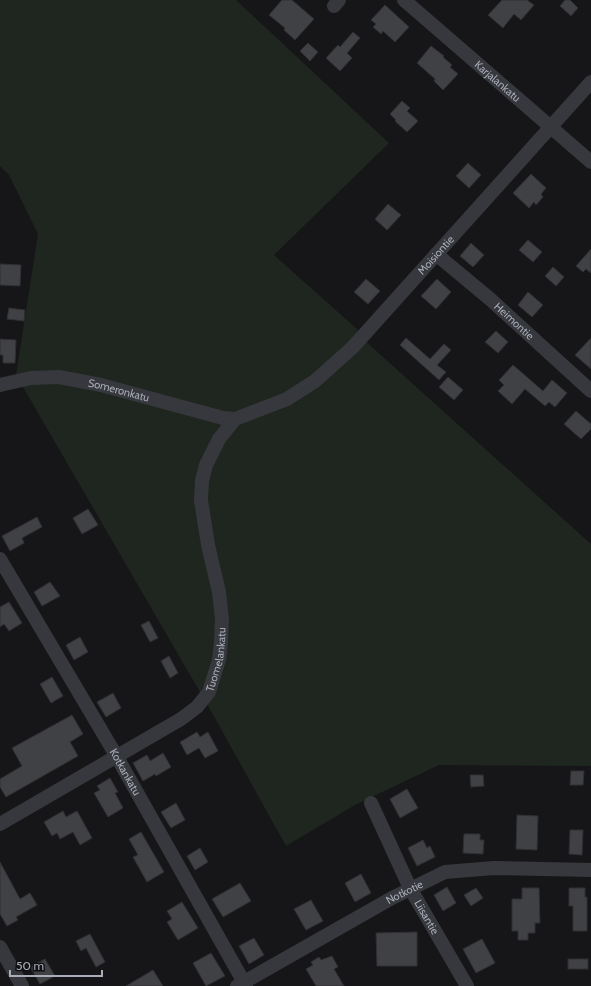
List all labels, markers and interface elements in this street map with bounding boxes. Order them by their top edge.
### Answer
street label: Karjalankatu [472,58,524,105]
street label: Moisiontie [414,232,457,277]
street label: Heimontie [491,299,537,343]
street label: Someronkatu [87,376,151,405]
street label: Tuomelankatu [203,627,229,693]
street label: Kotkankatu [107,746,144,798]
street label: Notkotie [383,877,426,907]
street label: Liisantie [411,897,443,937]
scale bar [10,952,102,978]
text: 50 m [16,958,44,973]

